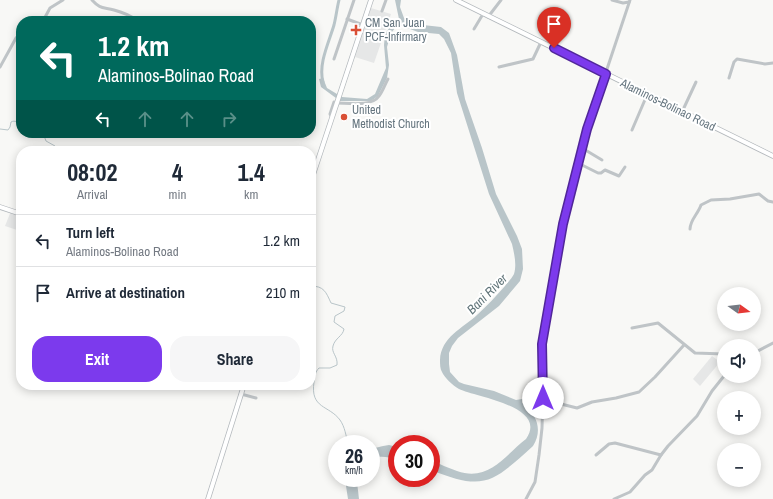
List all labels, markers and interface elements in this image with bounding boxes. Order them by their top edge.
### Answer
pin [537,7.0,571,48]
icon: arrive [543,13,565,35]
place label: CM San Juan PCF-Infirmary [365,15,427,45]
marker: CM San Juan PCF-Infirmary [350,24,362,36]
text: 1.2 km [98,27,169,65]
icon: left [32,32,84,84]
text: Alaminos-Bolinao Road [98,63,254,88]
street label: Alaminos-Bolinao Road [617,75,718,135]
place label: United Methodist Church [352,102,430,132]
icon: left [92,108,114,130]
icon: ahead [134,108,156,130]
icon: ahead [176,108,198,130]
icon: right [218,108,240,130]
marker: United Methodist Church [339,112,349,122]
text: 08:02 [67,156,117,188]
text: 4 [172,156,183,188]
text: 1.4 [237,156,265,188]
text: Arrival [77,186,108,203]
text: min [169,186,186,203]
text: km [244,186,258,203]
text: Turn left [66,222,114,243]
icon: left [32,230,54,252]
text: 1.2 km [263,230,300,251]
text: Alaminos-Bolinao Road [66,243,179,260]
water label: Bani River [463,270,511,318]
icon: arrive [32,282,54,304]
text: Arrive at destination [66,282,185,303]
text: 210 m [266,282,300,303]
north arrow [717,287,761,331]
map controls [717,287,761,487]
button: Exit [32,336,162,382]
button: Share [170,336,300,382]
button: sound [717,339,761,383]
position arrow [522,377,564,419]
button: + [717,391,761,435]
speed limit sign: 30 [388,435,440,487]
text: 26 [345,442,363,469]
button: − [717,443,761,487]
text: km/h [345,464,363,477]

